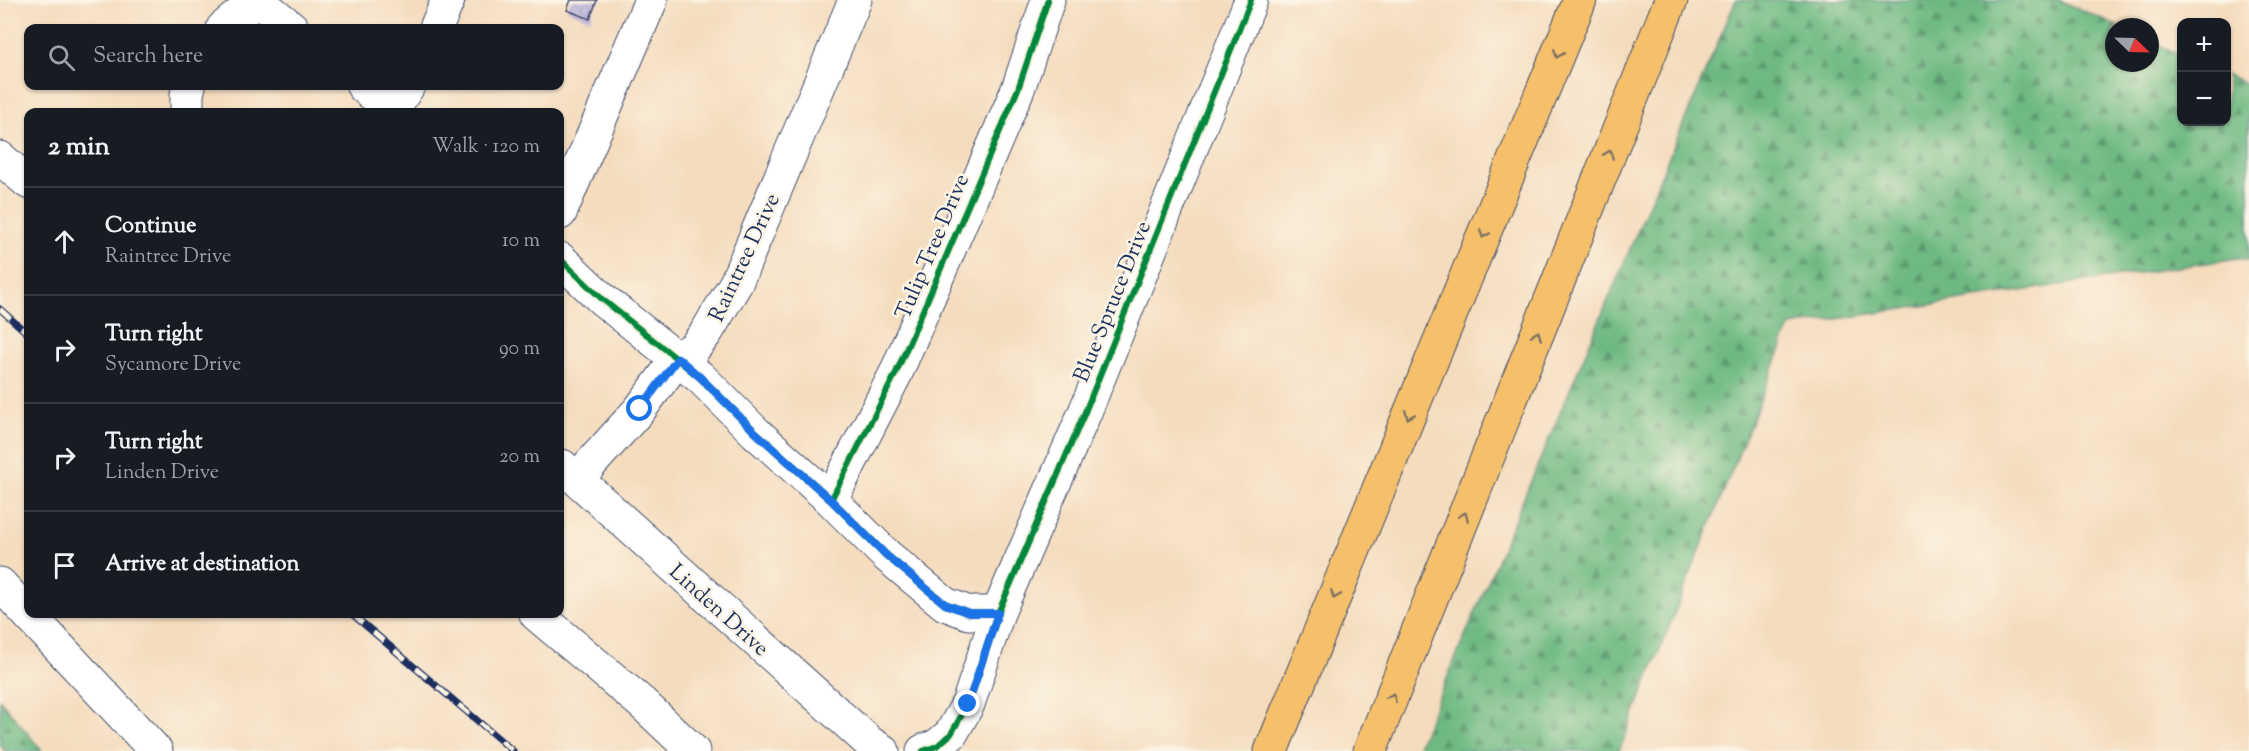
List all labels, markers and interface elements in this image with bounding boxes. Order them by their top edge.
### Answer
north arrow [2105,18,2159,72]
map controls [2177,18,2231,126]
button: + [2177,18,2231,72]
search box [24,24,564,90]
icon: search [45,41,78,74]
text: Search here [93,41,203,73]
one-way arrow [1553,48,1565,59]
button: − [2177,72,2231,126]
text: 2 min [48,129,110,166]
text: Walk · 120 m [432,133,540,162]
one-way arrow [1602,149,1614,160]
street label: Tulip Tree Drive [889,169,979,325]
street label: Raintree Drive [702,189,790,328]
text: Continue [105,211,196,243]
street label: Blue Spruce Drive [1067,217,1161,388]
icon: ahead [48,225,81,258]
text: 10 m [502,227,540,256]
one-way arrow [1479,228,1491,239]
text: Raintree Drive [105,243,231,272]
text: Turn right [105,319,202,351]
one-way arrow [1530,330,1542,341]
icon: right [48,333,81,366]
text: 90 m [499,335,540,364]
text: Sycamore Drive [105,351,241,380]
route start [626,395,652,421]
one-way arrow [1404,408,1416,419]
text: Turn right [105,427,202,459]
icon: right [48,441,81,474]
text: 20 m [499,443,540,472]
text: Linden Drive [105,459,219,488]
one-way arrow [1457,511,1470,521]
icon: arrive [48,549,81,582]
text: Arrive at destination [105,549,300,581]
street label: Linden Drive [661,557,775,665]
one-way arrow [1330,589,1342,600]
route end [954,690,980,716]
one-way arrow [1385,692,1397,703]

